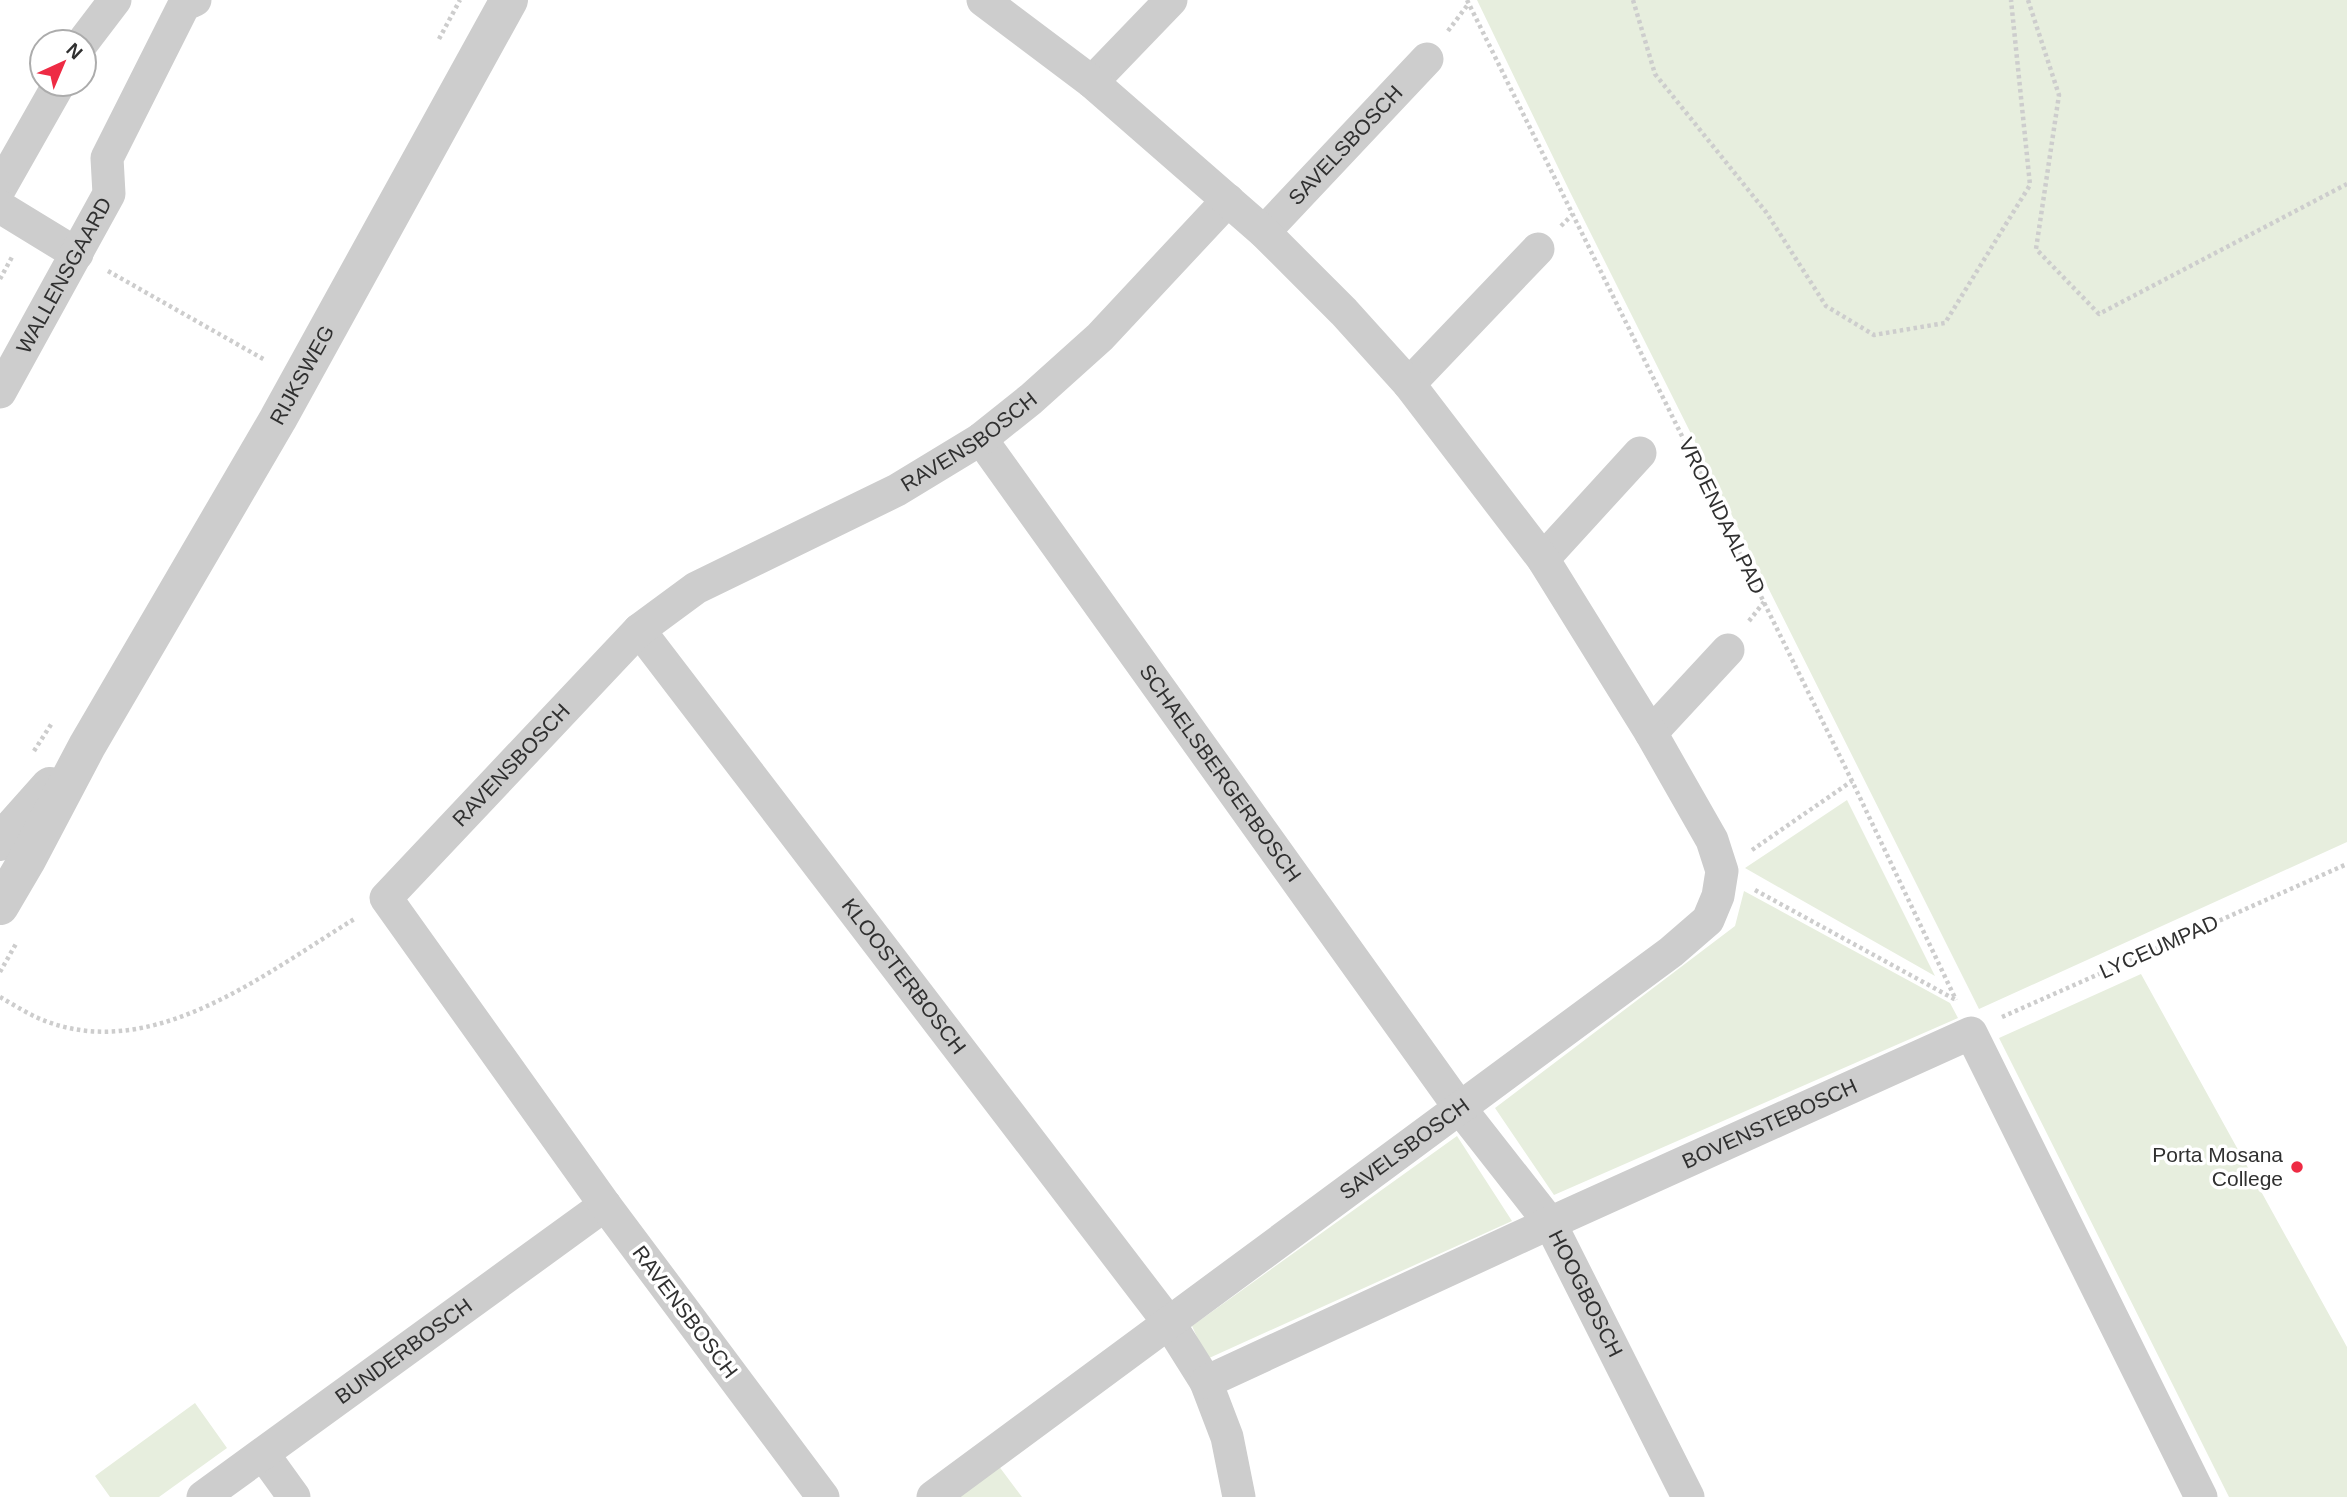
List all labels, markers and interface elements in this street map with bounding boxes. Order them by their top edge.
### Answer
north arrow [28,28,98,98]
text: N [62,39,87,63]
street label: SAVELSBOSCH [1284,81,1407,209]
street label: WALLENSGAARD [12,193,116,357]
street label: RIJKSWEG [265,321,338,428]
street label: RAVENSBOSCH [897,387,1041,496]
street label: VROENDAALPAD [1675,434,1770,598]
street label: SCHAELSBERGERBOSCH [1135,660,1306,886]
street label: RAVENSBOSCH [448,699,574,831]
street label: KLOOSTERBOSCH [838,894,971,1058]
street label: LYCEUMPAD [2096,910,2222,983]
street label: BOVENSTEBOSCH [1679,1074,1860,1173]
street label: SAVELSBOSCH [1335,1093,1473,1204]
place label: Porta Mosana College [2152,1143,2283,1190]
marker: Porta Mosana College [2289,1159,2305,1175]
street label: HOOGBOSCH [1545,1226,1628,1361]
street label: RAVENSBOSCH [628,1241,743,1382]
street label: BUNDERBOSCH [330,1294,476,1408]

